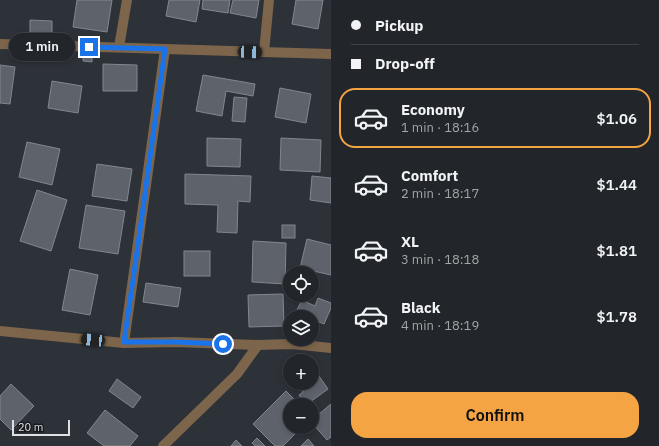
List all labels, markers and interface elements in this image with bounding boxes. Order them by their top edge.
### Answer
text: Pickup [375,16,423,35]
callout: 1 min [9,33,75,61]
text: 1 min [25,38,59,55]
route end [80,38,98,56]
car [238,46,262,58]
text: Drop-off [375,54,435,73]
icon: car [353,100,389,136]
text: Economy [401,100,465,119]
text: $1.06 [597,109,637,128]
text: 1 min · 18:16 [401,119,479,136]
icon: car [353,166,389,202]
text: Comfort [401,166,458,185]
text: $1.44 [597,175,637,194]
text: 2 min · 18:17 [401,185,479,202]
icon: car [353,232,389,268]
text: XL [401,232,419,251]
text: $1.81 [597,241,637,260]
text: 3 min · 18:18 [401,251,479,268]
map controls [283,266,319,434]
button: locate [283,266,319,302]
icon: car [353,298,389,334]
text: Black [401,298,441,317]
text: $1.78 [597,307,637,326]
button: layers [283,310,319,346]
text: 4 min · 18:19 [401,317,479,334]
car [81,333,105,347]
route start [214,335,232,353]
button: + [283,354,319,390]
button: Confirm [351,392,639,438]
button: − [283,398,319,434]
scale bar [12,418,70,437]
text: 20 m [18,420,43,434]

